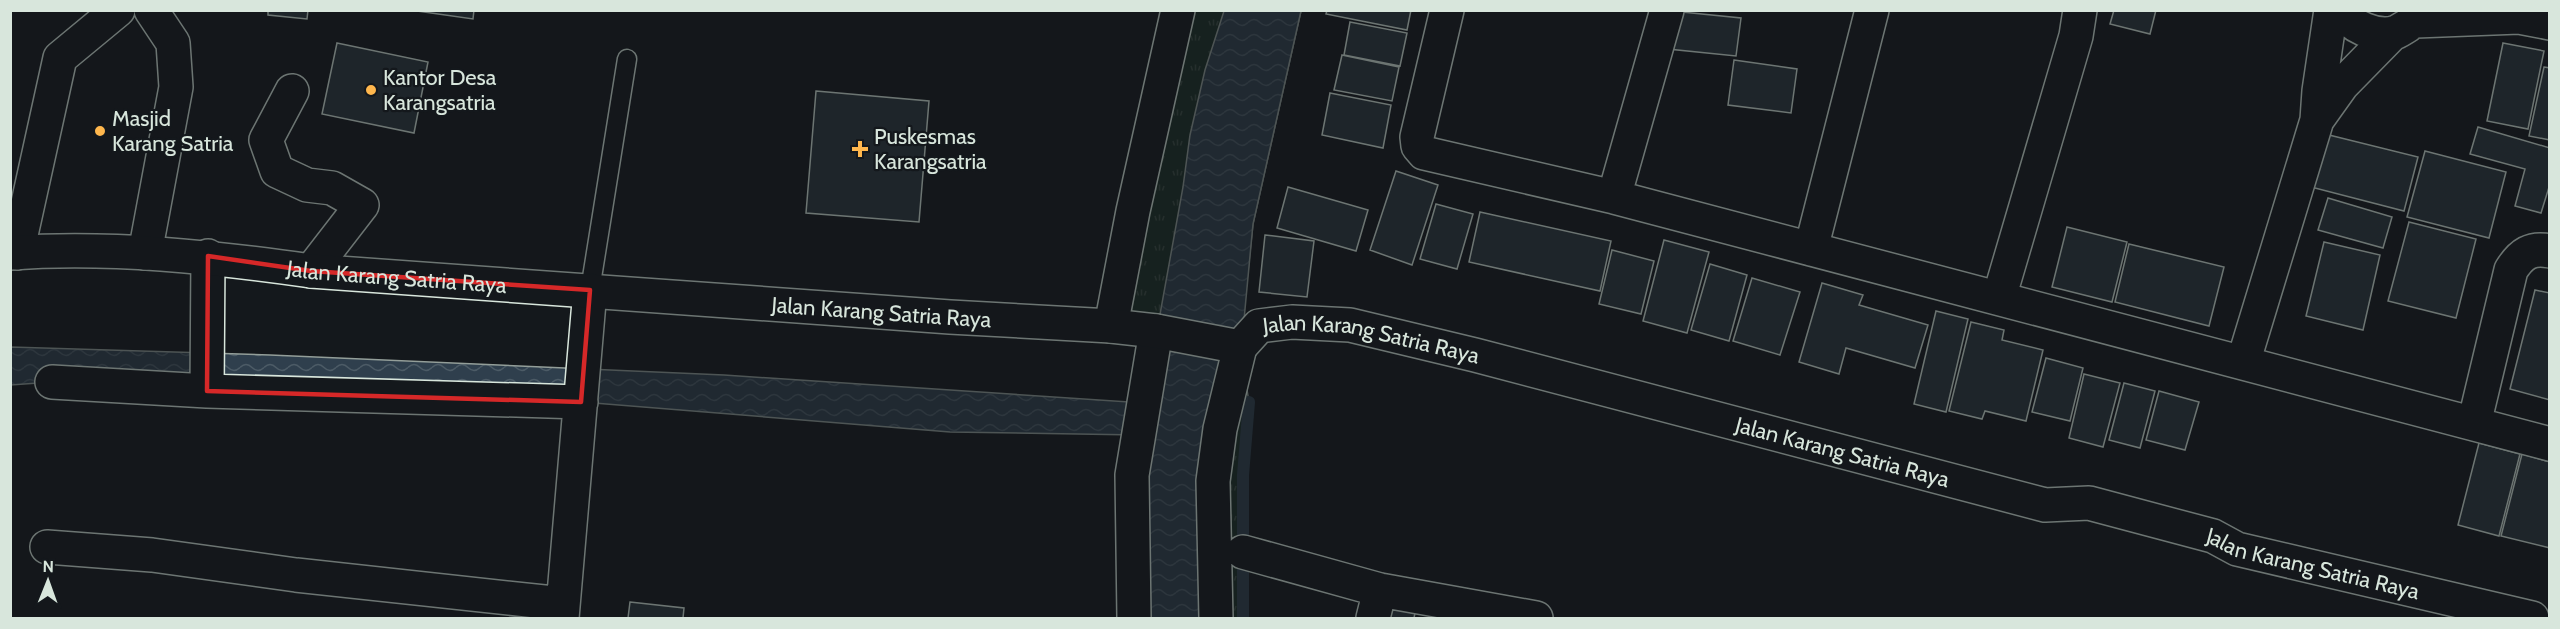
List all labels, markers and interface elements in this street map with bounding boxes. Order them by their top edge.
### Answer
place label: Kantor Desa Karangsatria [383,64,497,116]
marker: Kantor Desa Karangsatria [364,83,378,97]
place label: Masjid Karang Satria [112,105,234,157]
place label: Puskesmas Karangsatria [874,123,987,175]
marker: Masjid Karang Satria [93,124,107,138]
marker: Puskesmas Karangsatria [851,140,869,158]
street label: Jalan Karang Satria Raya [284,255,508,299]
street label: Jalan Karang Satria Raya [770,291,992,333]
street label: Jalan Karang Satria Raya [1260,309,1482,370]
street label: Jalan Karang Satria Raya [1732,411,1953,493]
street label: Jalan Karang Satria Raya [2203,522,2423,605]
north arrow [18,551,78,611]
text: N [42,557,54,576]

